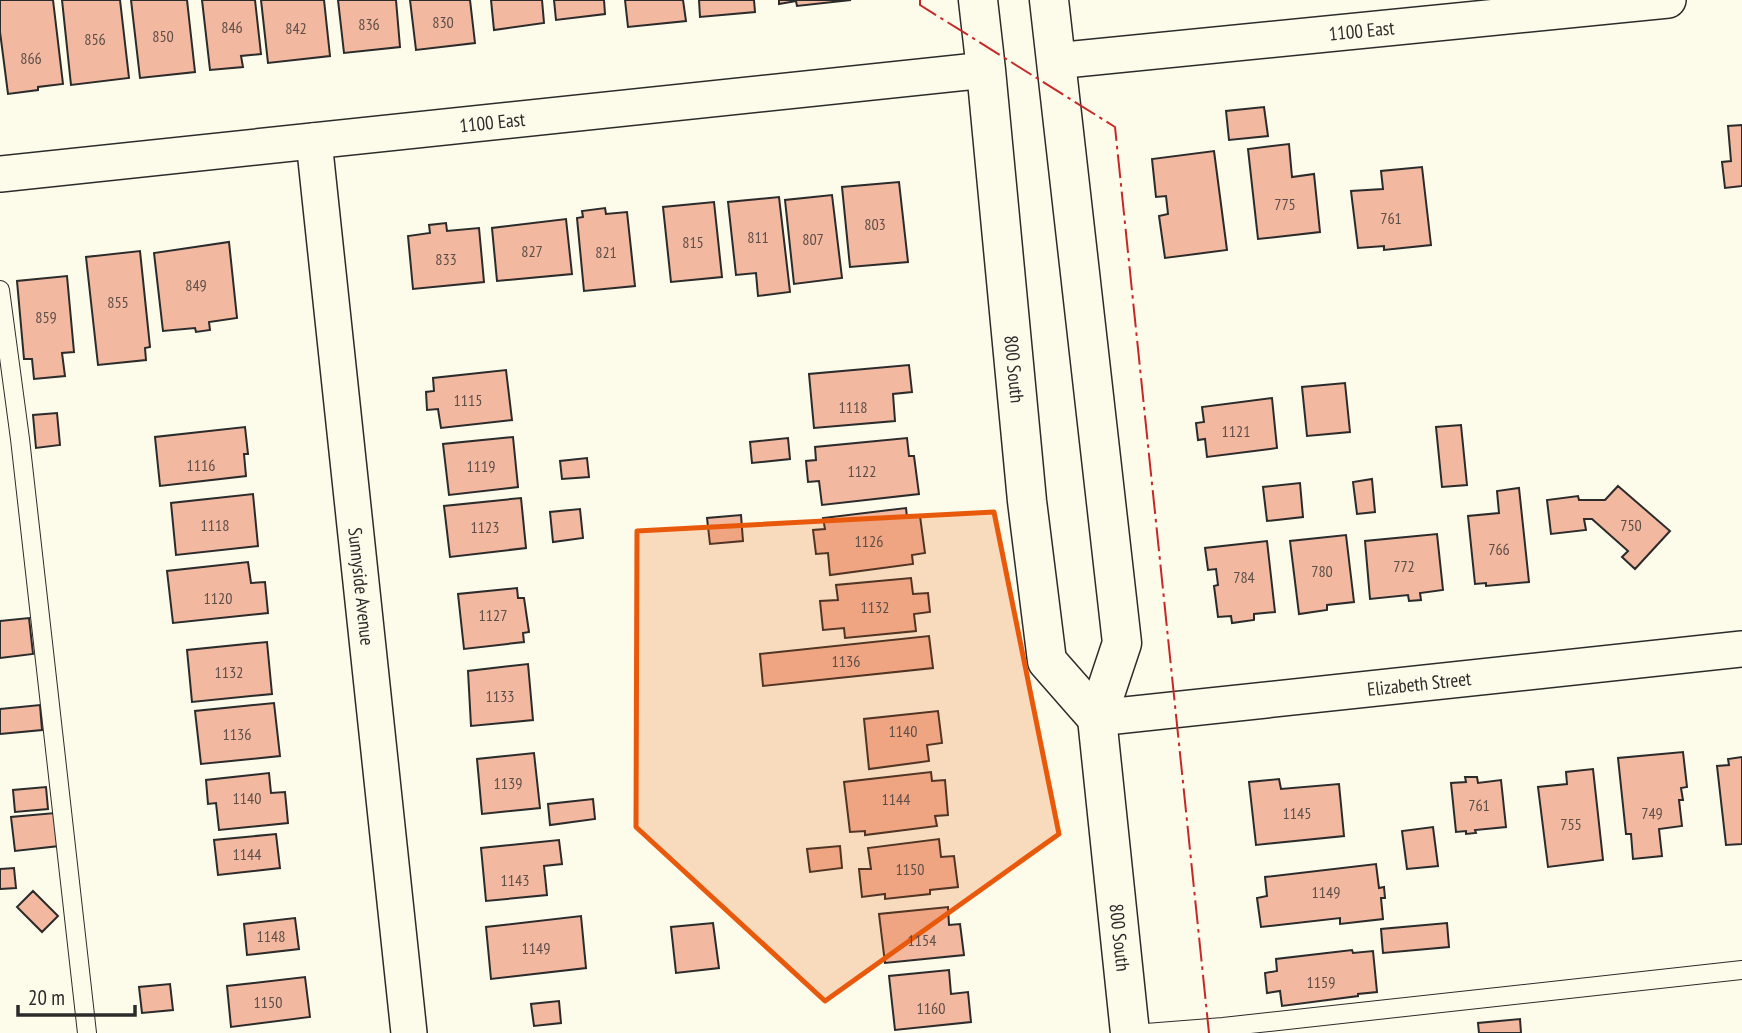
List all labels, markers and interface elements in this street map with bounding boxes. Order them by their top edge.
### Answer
house number: 830 [432,12,454,32]
house number: 836 [358,14,380,34]
street label: 1100 East [1328,15,1396,46]
house number: 846 [221,17,243,37]
house number: 842 [285,18,307,38]
house number: 850 [152,26,174,46]
house number: 856 [84,29,106,49]
house number: 866 [20,48,42,68]
street label: 1100 East [458,107,527,137]
house number: 775 [1274,194,1296,214]
house number: 761 [1380,208,1402,228]
house number: 803 [864,214,886,234]
house number: 811 [747,227,769,247]
house number: 807 [802,229,824,249]
house number: 815 [682,232,704,252]
house number: 827 [521,241,543,261]
house number: 821 [595,242,617,262]
house number: 833 [435,249,457,269]
house number: 849 [185,275,207,295]
house number: 855 [107,292,129,312]
house number: 859 [35,307,57,327]
street label: 800 South [999,334,1030,404]
house number: 1115 [454,390,482,410]
house number: 1118 [839,397,867,417]
house number: 1121 [1222,421,1250,441]
house number: 1116 [187,455,215,475]
house number: 1119 [467,456,495,476]
house number: 1122 [848,461,876,481]
house number: 1118 [201,515,229,535]
house number: 750 [1620,515,1642,535]
house number: 1123 [471,517,499,537]
street label: Sunnyside Avenue [343,526,380,647]
house number: 1126 [855,531,883,551]
house number: 766 [1488,539,1510,559]
house number: 772 [1393,556,1415,576]
house number: 780 [1311,561,1333,581]
house number: 784 [1233,567,1255,587]
house number: 1120 [204,588,232,608]
house number: 1132 [861,597,889,617]
house number: 1127 [479,605,507,625]
house number: 1136 [832,651,860,671]
house number: 1132 [215,662,243,682]
street label: Elizabeth Street [1366,666,1473,701]
house number: 1133 [486,686,514,706]
house number: 1140 [889,721,917,741]
house number: 1136 [223,724,251,744]
house number: 1139 [494,773,522,793]
house number: 1140 [233,788,261,808]
house number: 1144 [882,789,910,809]
house number: 761 [1468,795,1490,815]
house number: 1145 [1283,803,1311,823]
house number: 749 [1641,803,1663,823]
house number: 755 [1560,814,1582,834]
house number: 1144 [233,844,261,864]
house number: 1150 [896,859,924,879]
house number: 1143 [501,870,529,890]
house number: 1149 [1312,882,1340,902]
street label: 800 South [1105,903,1135,973]
house number: 1148 [257,926,285,946]
house number: 1154 [908,930,936,950]
house number: 1149 [522,938,550,958]
house number: 1159 [1307,972,1335,992]
scale bar [18,974,135,1018]
text: 20 m [28,984,65,1011]
house number: 1150 [254,992,282,1012]
house number: 1160 [917,998,945,1018]

